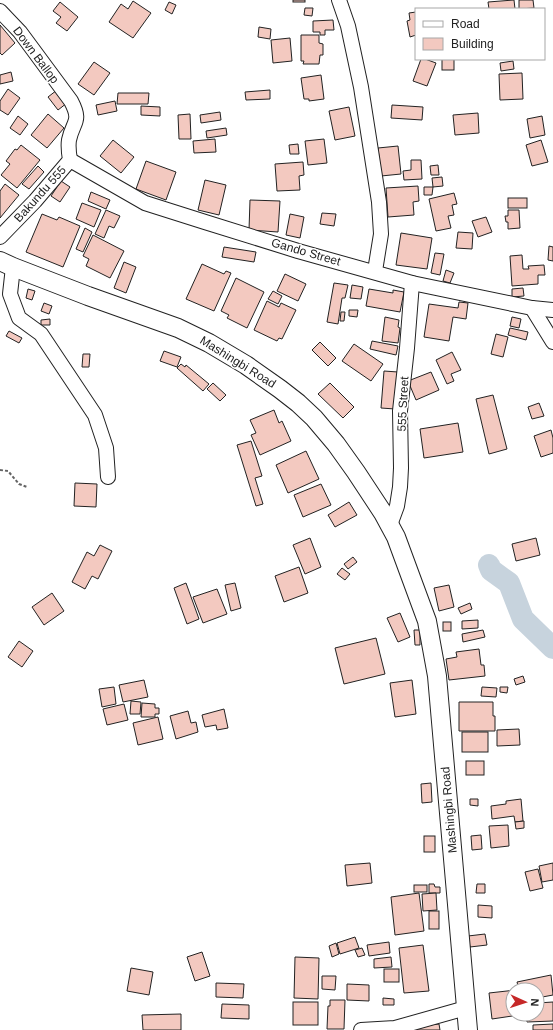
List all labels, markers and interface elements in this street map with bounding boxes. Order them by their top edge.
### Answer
legend [415,8,545,60]
text: Road [451,17,480,31]
street label: Down Ballop [10,24,62,86]
text: Building [451,37,494,51]
street label: Bakundu 555 [11,163,69,225]
street label: Gando Street [270,235,343,269]
street label: Mashingbi Road [198,333,278,391]
street label: 555 Street [395,375,411,432]
street label: Mashingbi Road [438,766,460,854]
north arrow [505,982,545,1022]
text: N [529,998,541,1007]

